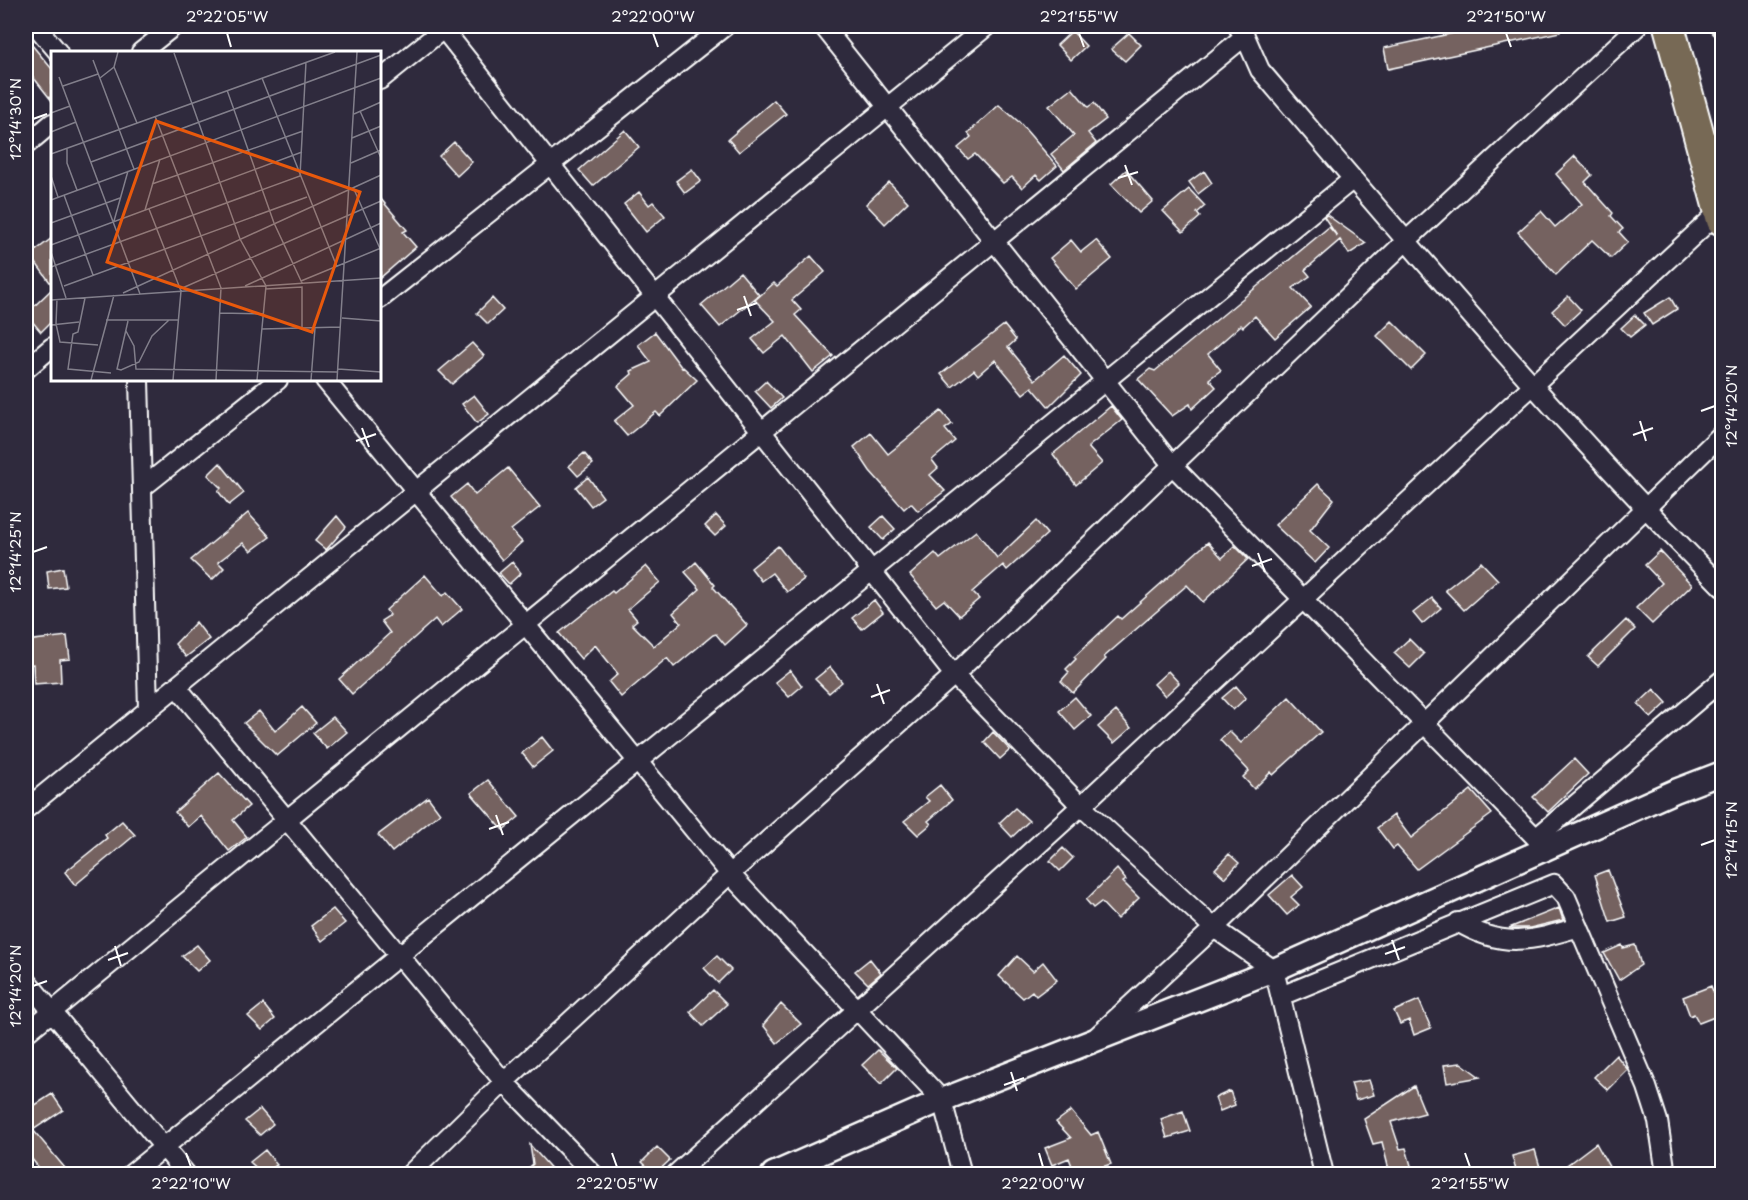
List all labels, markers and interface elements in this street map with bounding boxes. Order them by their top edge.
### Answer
text: 2°22'05"W [186,4,269,27]
text: 2°22'00"W [611,4,695,27]
text: 2°21'55"W [1040,4,1119,27]
text: 2°21'50"W [1466,4,1546,27]
inset map [51,51,381,381]
text: 12°14'30"N [3,78,26,160]
text: 12°14'20"N [1719,365,1742,447]
text: 12°14'25"N [3,511,26,593]
text: 12°14'15"N [1719,801,1742,879]
text: 12°14'20"N [3,945,26,1027]
text: 2°22'10"W [151,1171,231,1194]
text: 2°22'05"W [576,1171,659,1194]
text: 2°22'00"W [1001,1171,1085,1194]
text: 2°21'55"W [1431,1171,1510,1194]

